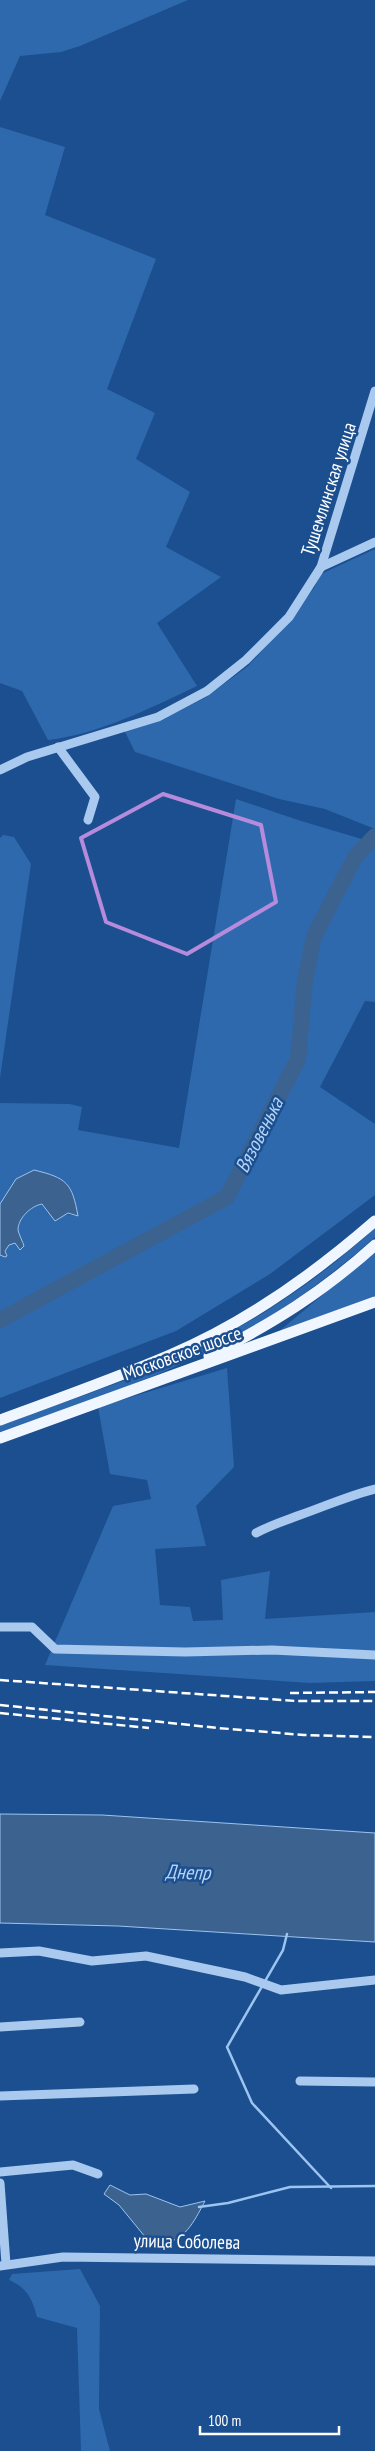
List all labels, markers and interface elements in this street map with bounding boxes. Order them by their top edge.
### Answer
street label: Тушемлинская улица [295,419,361,559]
water label: Вязовенька [229,1092,289,1177]
street label: Московское шоссе [119,1320,245,1386]
water label: Днепр [164,1858,212,1886]
street label: улица Соболева [133,2228,241,2254]
scale bar [200,2404,339,2436]
text: 100 m [208,2411,241,2430]

